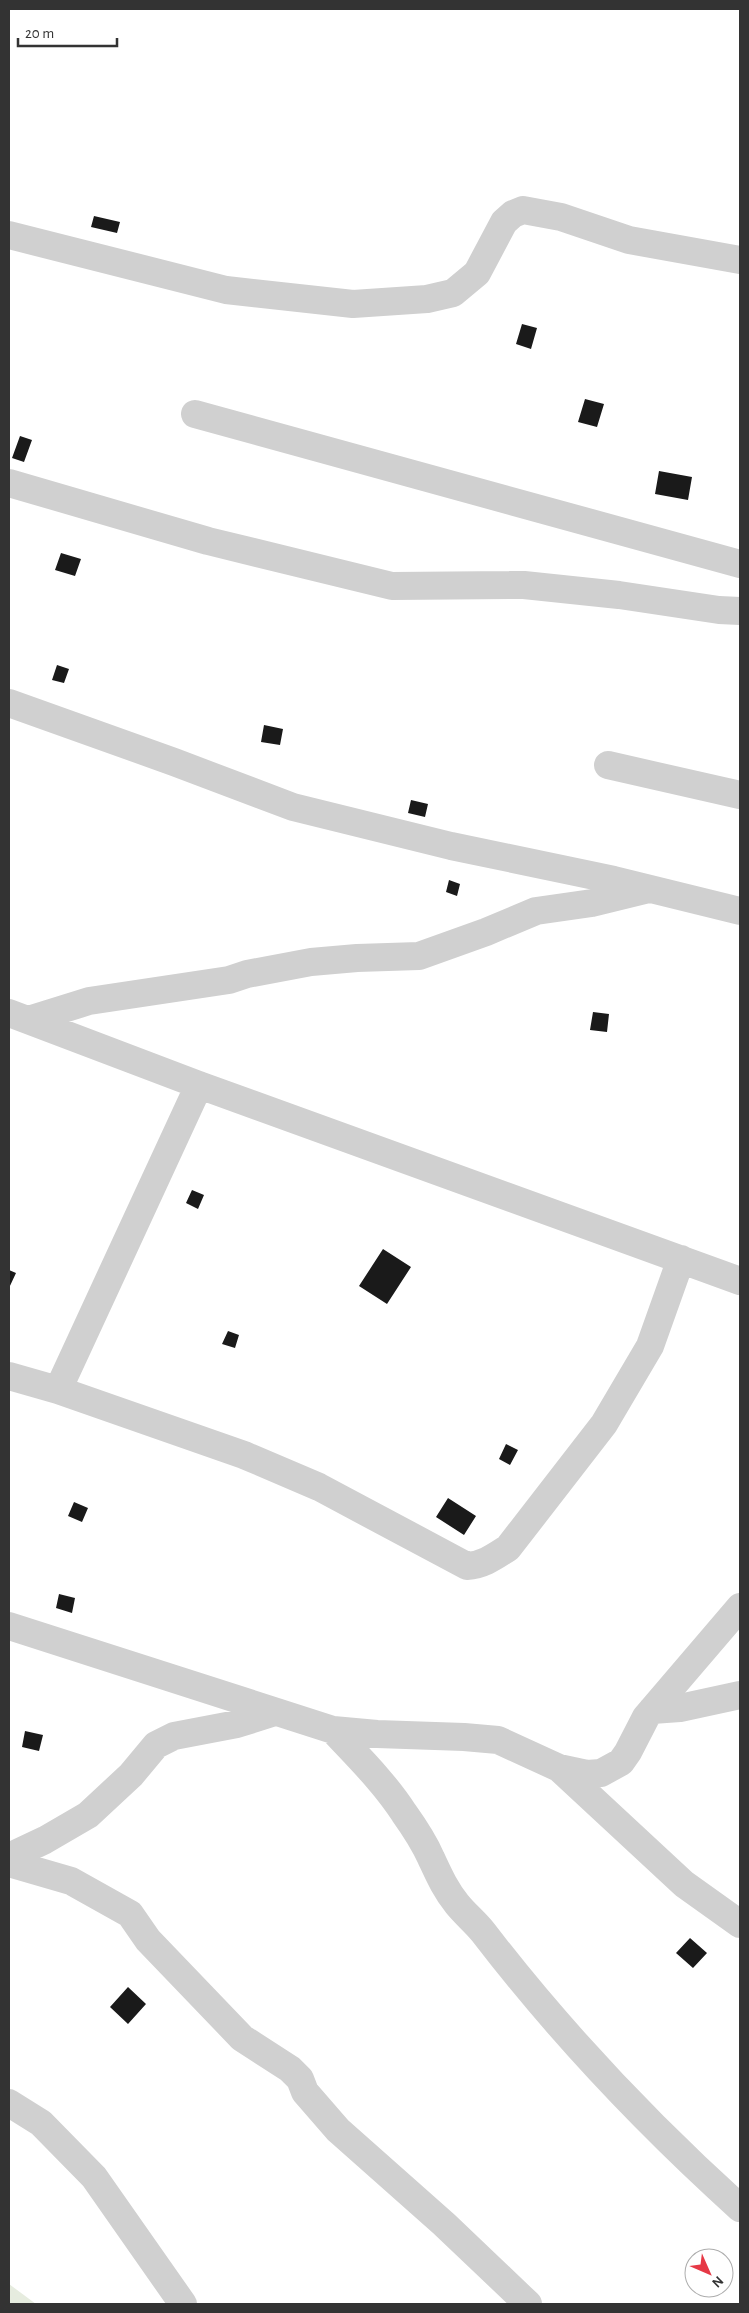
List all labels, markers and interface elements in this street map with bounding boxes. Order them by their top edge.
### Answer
scale bar [18,15,116,47]
text: 20 m [25,26,54,41]
north arrow [684,2248,734,2298]
text: N [709,2273,726,2290]

